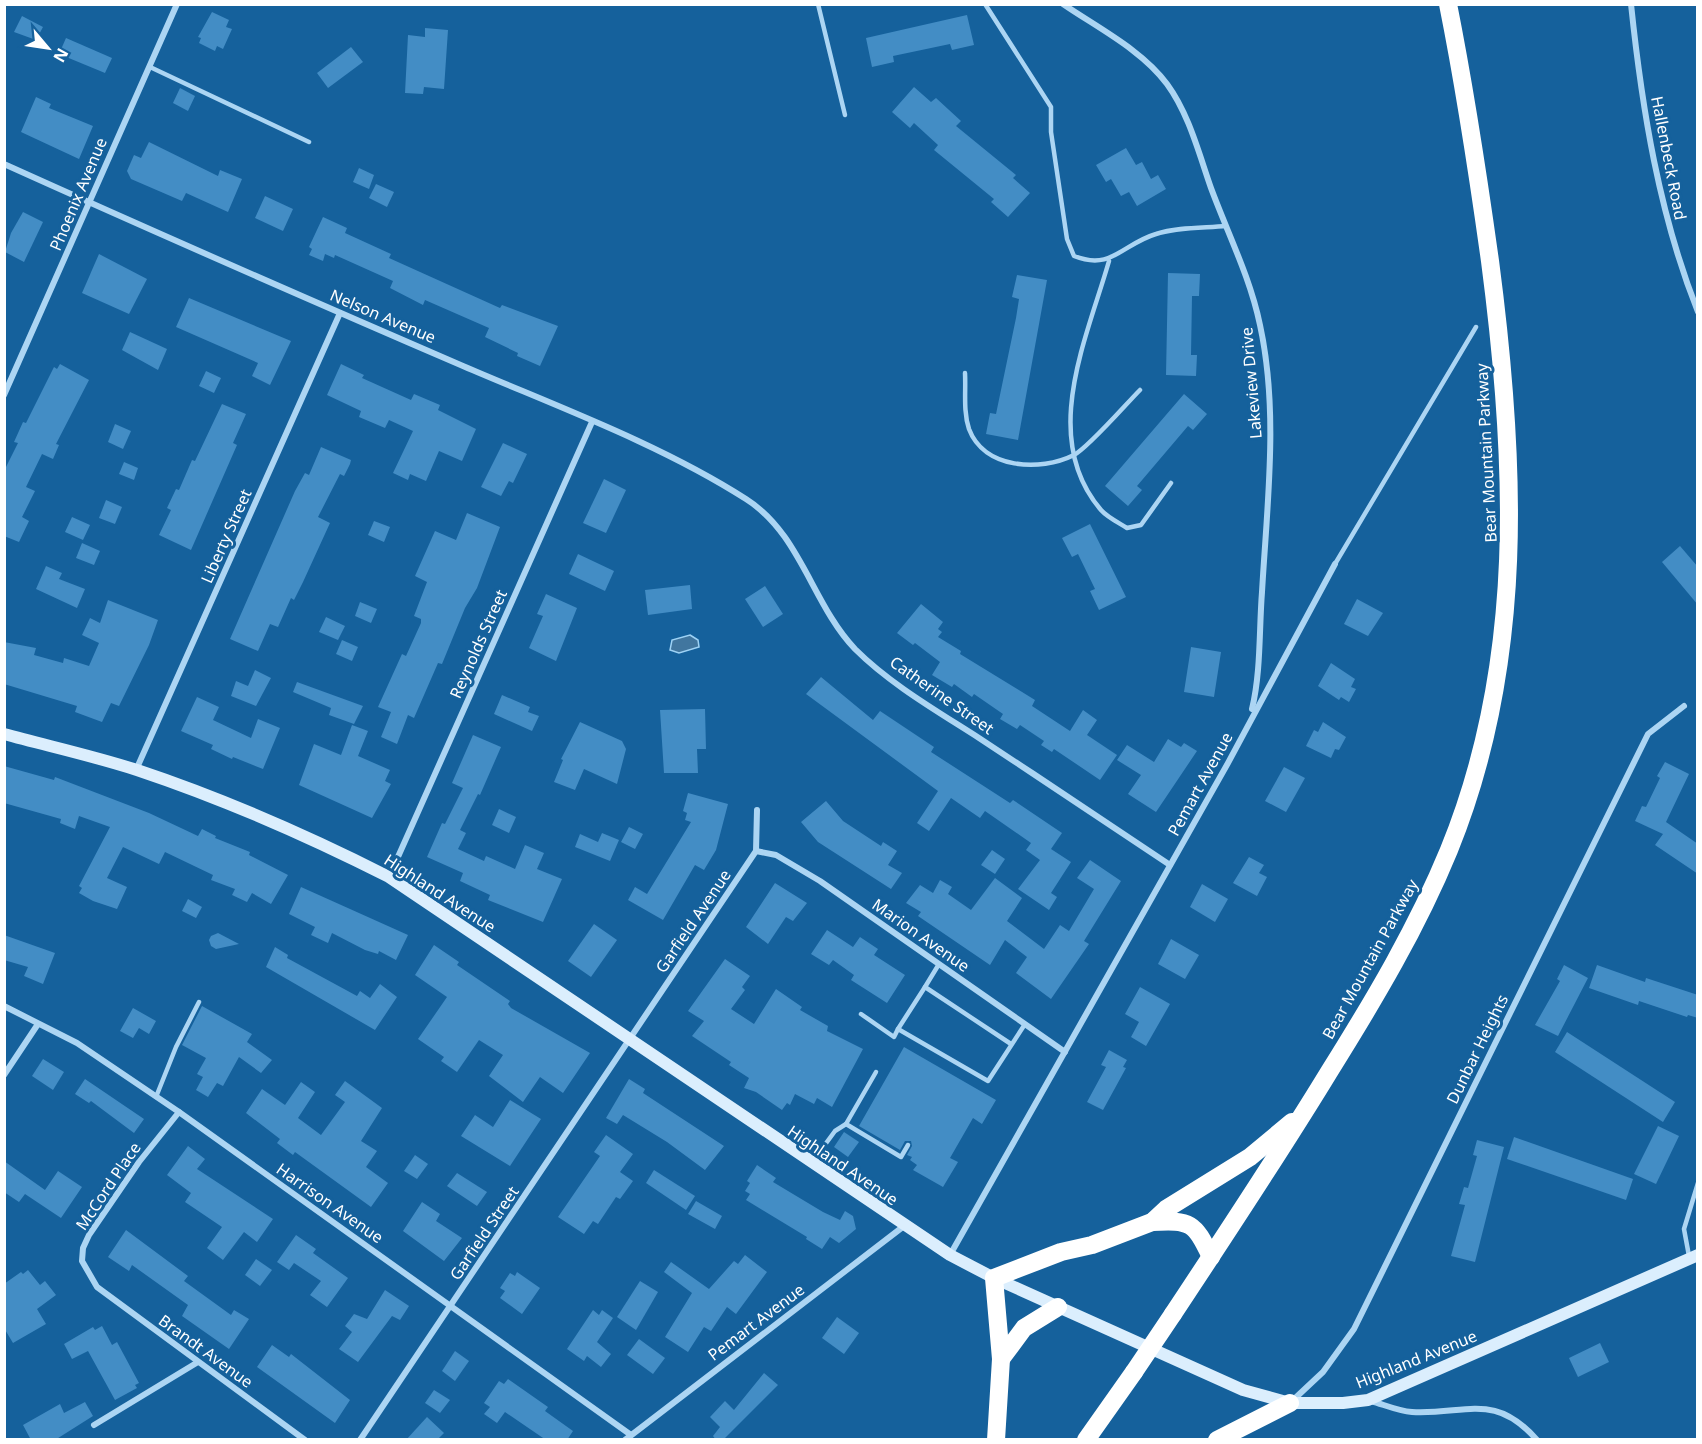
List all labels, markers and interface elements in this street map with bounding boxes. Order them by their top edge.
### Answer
north arrow [18,18,78,78]
text: N [48,44,74,66]
street label: Hallenbeck Road [1646,94,1692,222]
street label: Phoenix Avenue [44,134,112,254]
street label: Nelson Avenue [327,284,439,348]
street label: Lakeview Drive [1235,326,1267,440]
street label: Bear Mountain Parkway [1470,362,1502,543]
street label: Liberty Street [195,485,257,587]
street label: Reynolds Street [444,586,512,702]
street label: Catherine Street [886,651,999,739]
street label: Pemart Avenue [1162,728,1238,840]
street label: Highland Avenue [380,849,500,937]
street label: Garfield Avenue [650,865,736,977]
street label: Bear Mountain Parkway [1317,874,1424,1043]
street label: Marion Avenue [868,893,974,977]
street label: Dunbar Heights [1441,991,1513,1107]
street label: Highland Avenue [783,1120,903,1210]
street label: McCord Place [70,1138,146,1234]
street label: Harrison Avenue [272,1158,388,1248]
street label: Garfield Street [444,1182,524,1284]
street label: Pemart Avenue [703,1278,809,1366]
street label: Brandt Avenue [154,1309,258,1393]
street label: Highland Avenue [1352,1325,1480,1393]

